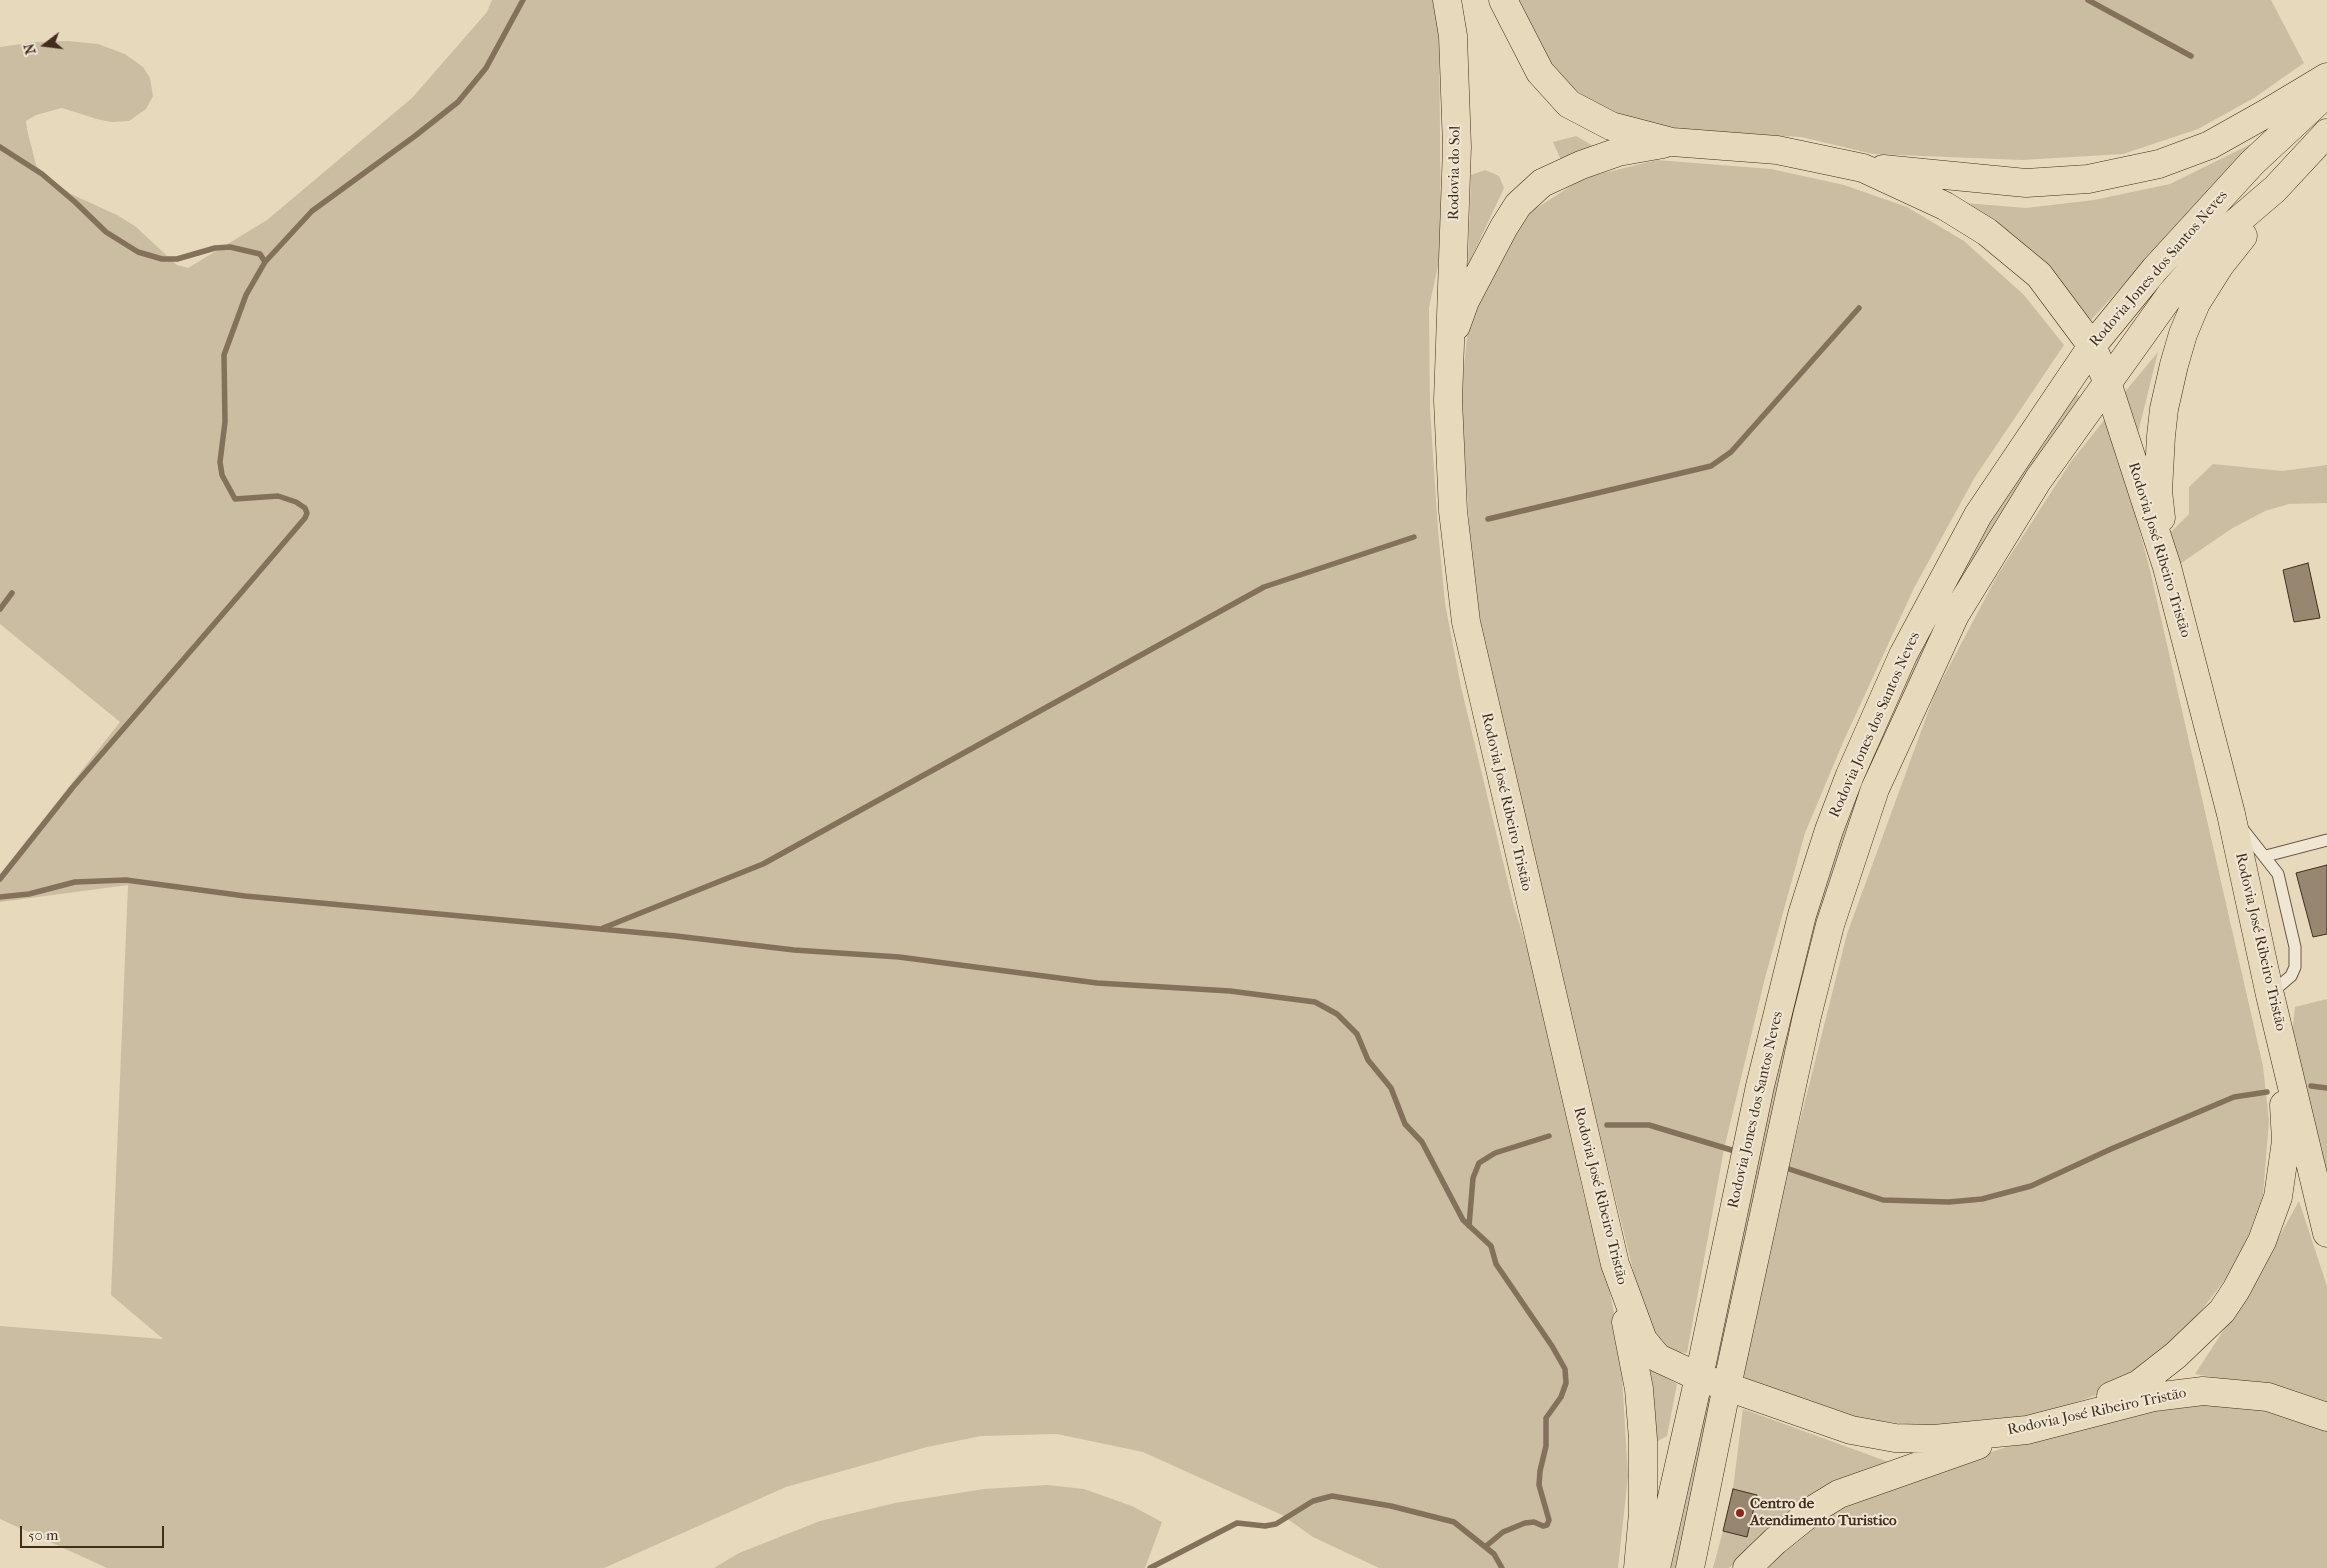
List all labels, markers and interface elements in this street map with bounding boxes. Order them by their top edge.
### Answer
north arrow [20,20,70,70]
text: N [20,42,40,56]
street label: Rodovia do Sol [1445,126,1465,220]
street label: Rodovia Jones dos Santos Neves [2086,187,2232,351]
street label: Rodovia José Ribeiro Tristão [2124,460,2194,640]
street label: Rodovia Jones dos Santos Neves [1826,629,1924,821]
street label: Rodovia José Ribeiro Tristão [1477,711,1535,893]
street label: Rodovia José Ribeiro Tristão [2231,851,2289,1033]
street label: Rodovia Jones dos Santos Neves [1725,1010,1787,1210]
street label: Rodovia José Ribeiro Tristão [1569,1105,1631,1287]
street label: Rodovia José Ribeiro Tristão [2006,1384,2188,1440]
place label: Centro de Atendimento Turistico [1750,1495,1897,1530]
marker: Centro de Atendimento Turistico [1734,1507,1746,1519]
scale bar [22,1516,166,1548]
text: 50 m [28,1526,58,1544]

